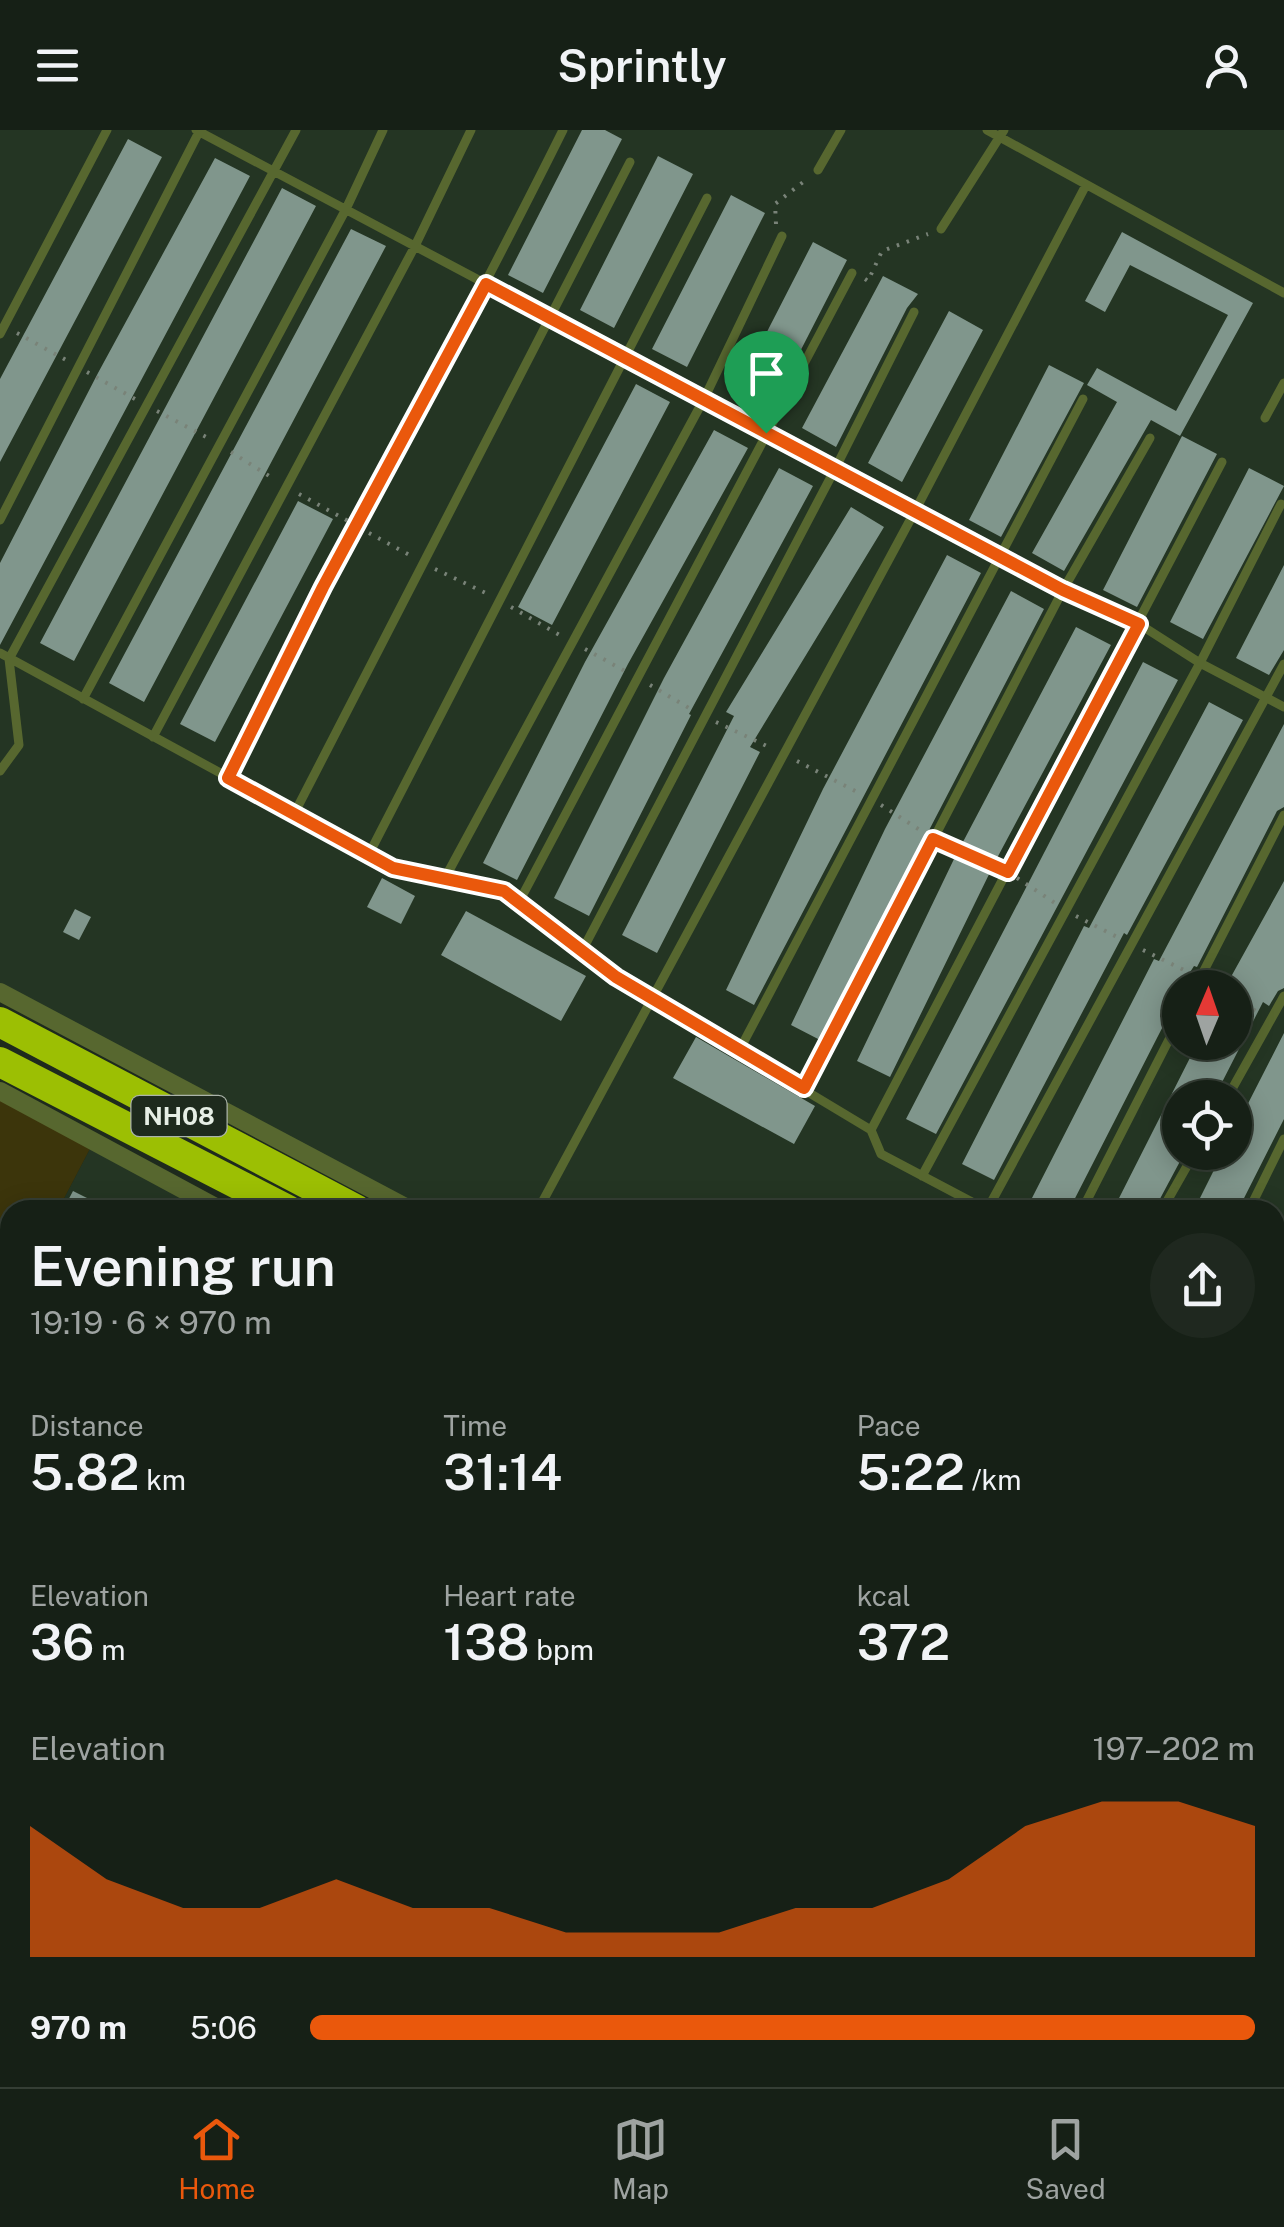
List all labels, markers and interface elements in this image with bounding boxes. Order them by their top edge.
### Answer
icon: menu [30,38,85,93]
icon: person [1199,38,1254,93]
text: Sprintly [557,39,727,92]
pin [724,331,809,434]
icon: arrive [739,346,794,401]
north arrow [1162,970,1252,1060]
map controls [1162,970,1252,1170]
button: locate [1162,1080,1252,1170]
road number: NH08 [132,1096,226,1136]
button: share [1150,1233,1255,1338]
text: Evening run [30,1234,336,1298]
text: 19:19 · 6 × 970 m [30,1304,272,1341]
text: Distance [30,1409,144,1442]
text: Time [443,1409,507,1442]
text: Pace [857,1409,921,1442]
text: 5.82 [30,1442,139,1501]
text: 31:14 [443,1442,562,1501]
text: 5:22 [857,1442,965,1501]
text: km [139,1463,186,1496]
text: /km [965,1463,1021,1496]
text: Elevation [30,1579,149,1612]
text: Heart rate [443,1579,576,1612]
text: kcal [857,1579,911,1612]
text: 36 [30,1612,94,1671]
text: 138 [443,1612,530,1671]
text: 372 [857,1612,950,1671]
text: m [94,1633,125,1666]
text: bpm [530,1633,594,1666]
text: Elevation [30,1730,166,1767]
text: 197–202 m [1092,1730,1255,1767]
text: 970 m [30,2009,127,2046]
text: 5:06 [190,2009,257,2046]
tab: Home [178,2112,255,2205]
tab: Map [612,2112,669,2205]
tab: Saved [1026,2112,1106,2205]

